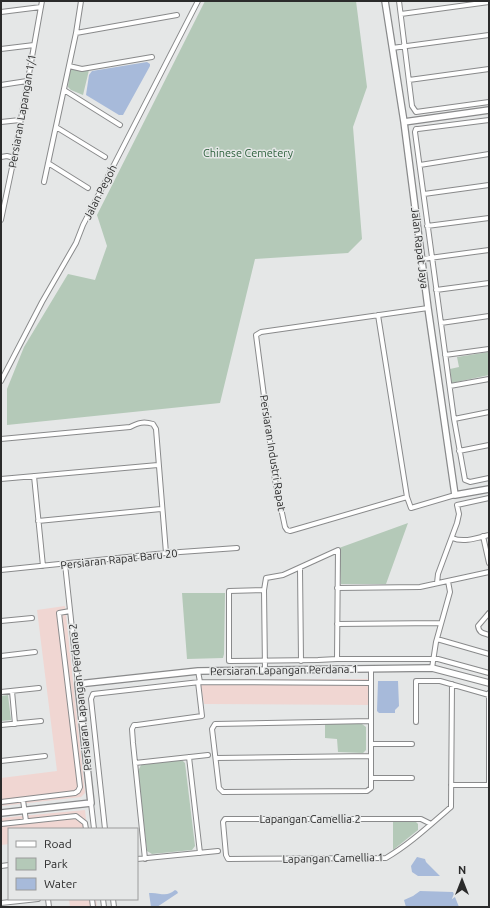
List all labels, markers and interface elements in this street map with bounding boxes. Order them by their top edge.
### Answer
street label: Persiaran Lapangan 1/1 [6,53,38,169]
park label: Chinese Cemetery [203,147,294,159]
street label: Jalan Pegoh [81,163,119,221]
street label: Jalan Rapat Jaya [409,207,431,289]
street label: Persiaran Industri Rapat [258,394,288,513]
street label: Persiaran Rapat Baru 20 [60,547,178,571]
street label: Persiaran Lapangan Perdana 2 [66,623,94,771]
street label: Persiaran Lapangan Perdana 1 [210,663,358,677]
street label: Lapangan Camellia 2 [259,813,361,825]
legend [8,828,138,900]
text: Road [44,837,72,850]
street label: Lapangan Camellia 1 [282,851,384,865]
text: Park [44,857,68,870]
north arrow [442,860,482,900]
text: N [458,864,466,876]
text: Water [44,877,77,890]

